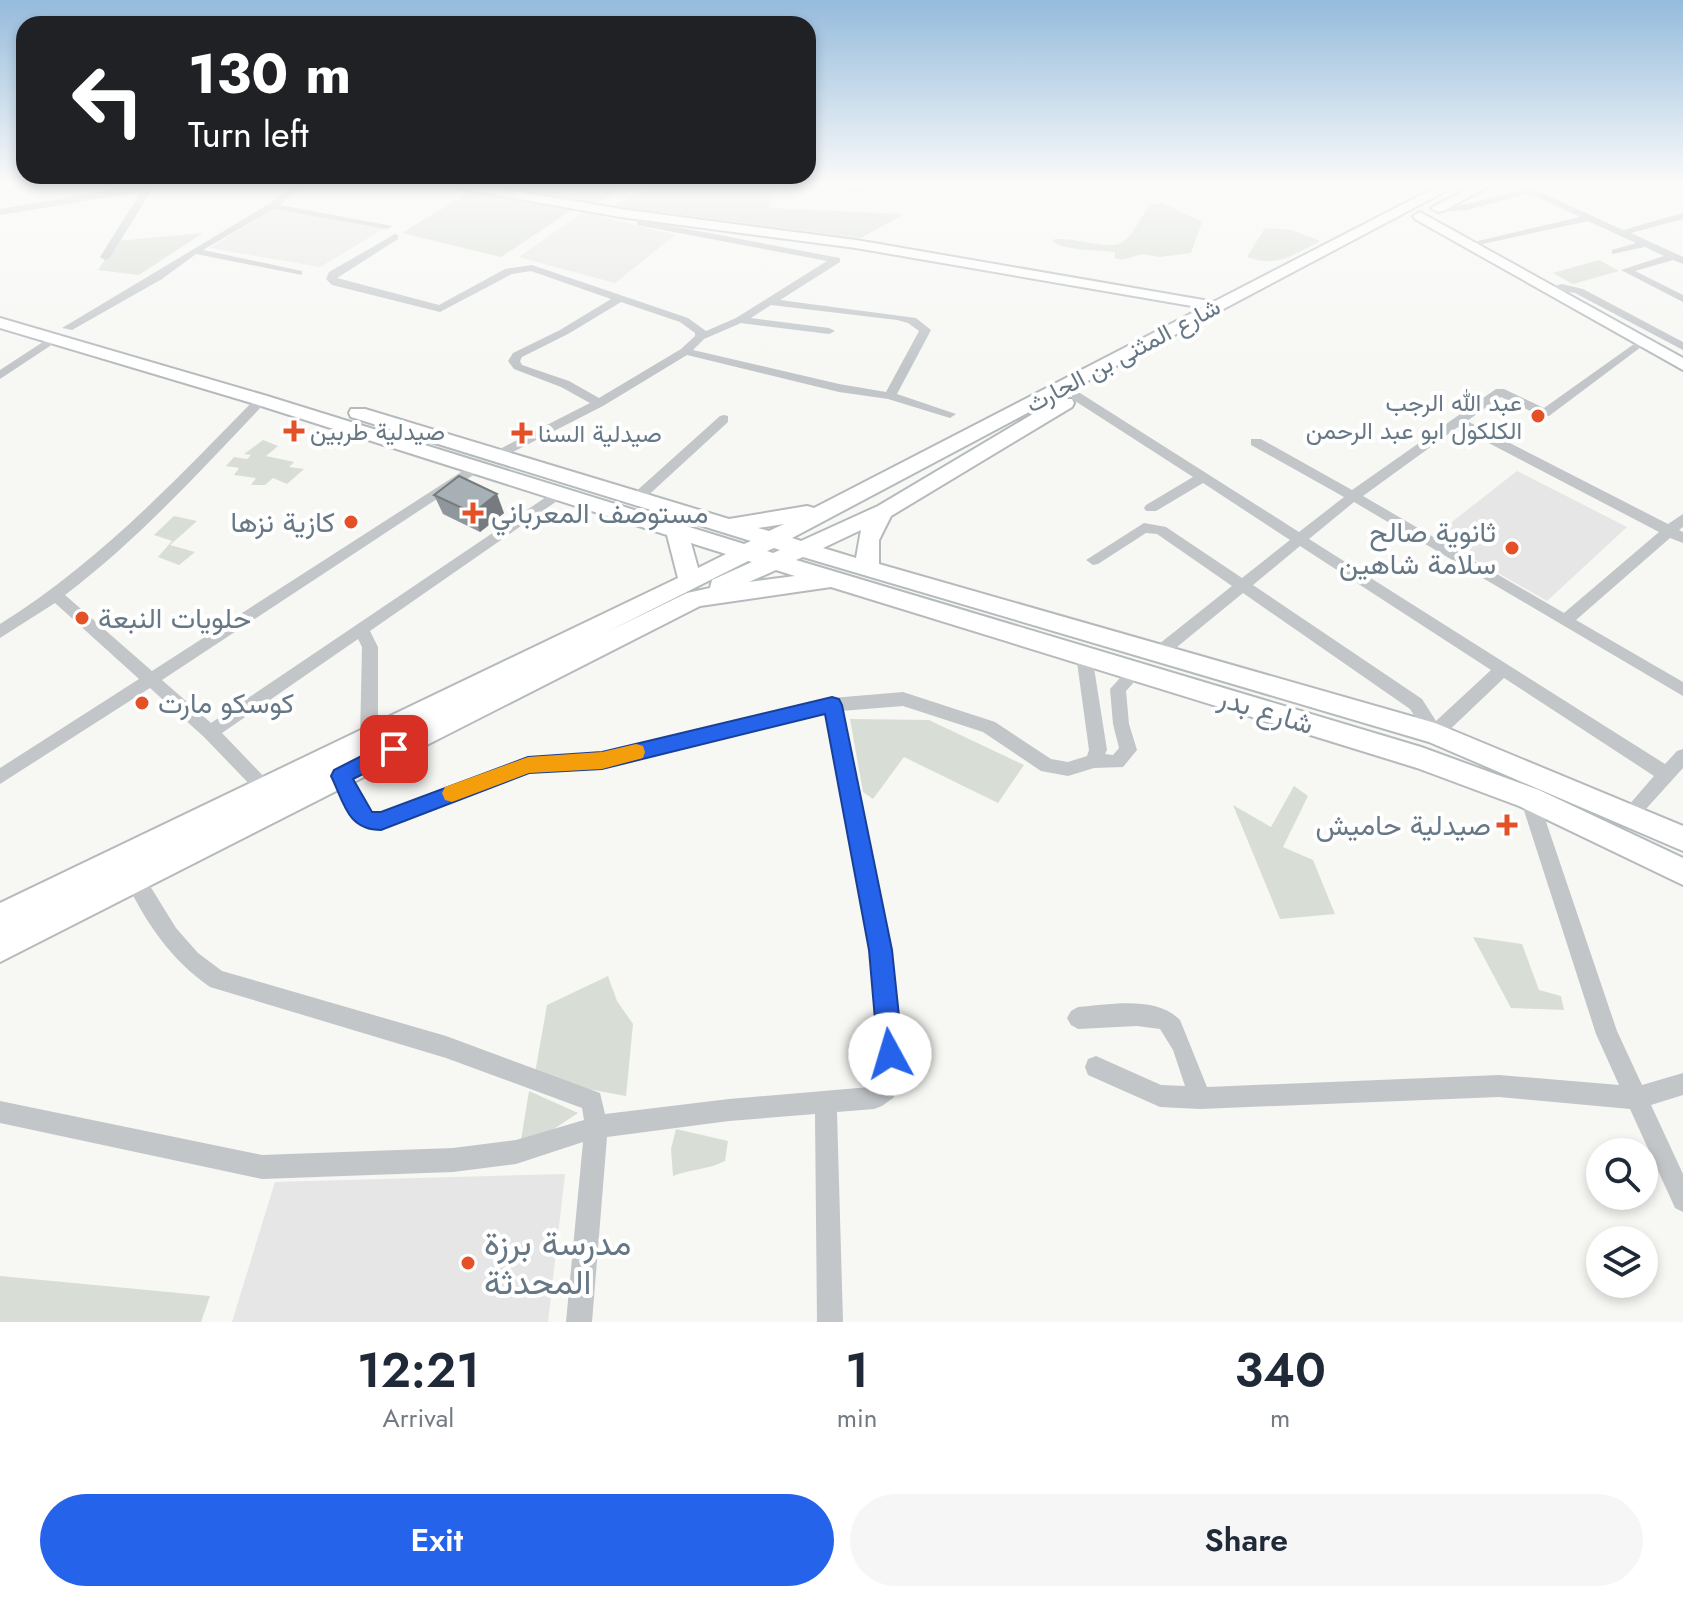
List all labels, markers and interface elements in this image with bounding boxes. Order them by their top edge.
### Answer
text: 130 m [188,33,351,114]
icon: left [56,48,160,152]
text: Turn left [188,108,309,160]
street label: شارع المثنى بن الحارث [1020,289,1226,421]
place label: عبد الله الرجب الكلكول ابو عبد الرحمن [1306,385,1522,448]
marker: عبد الله الرجب الكلكول ابو عبد الرحمن [1529,407,1547,425]
place label: صيدلية طربين [310,414,445,449]
place label: صيدلية السنا [538,416,662,451]
marker: صيدلية طربين [285,422,303,440]
marker: صيدلية السنا [513,424,531,442]
place label: مستوصف المعرباني [491,493,708,536]
place label: كازية نزها [231,502,335,543]
marker: مستوصف المعرباني [462,502,484,524]
place label: ثانوية صالح سلامة شاهين [1339,512,1496,585]
marker: كازية نزها [342,513,360,531]
marker: ثانوية صالح سلامة شاهين [1503,539,1521,557]
place label: حلويات النبعة [98,598,251,639]
marker: حلويات النبعة [73,609,91,627]
street label: شارع بدر [1212,677,1319,745]
place label: كوسكو مارت [158,683,294,724]
marker: كوسكو مارت [133,694,151,712]
pin [360,715,428,783]
icon: arrive [372,727,416,771]
place label: صيدلية حاميش [1316,805,1491,846]
marker: صيدلية حاميش [1498,816,1516,834]
position arrow [848,1012,932,1096]
map controls [1586,1138,1658,1298]
button: search [1586,1138,1658,1210]
place label: مدرسة برزة المحدثة [484,1219,631,1307]
button: layers [1586,1226,1658,1298]
marker: مدرسة برزة المحدثة [459,1254,477,1272]
text: 12:21 [357,1336,480,1405]
text: 1 [845,1336,869,1405]
text: 340 [1235,1336,1326,1405]
text: Arrival [383,1399,454,1437]
text: min [837,1399,878,1437]
text: m [1270,1399,1290,1437]
button: Exit [40,1494,834,1586]
button: Share [850,1494,1643,1586]

